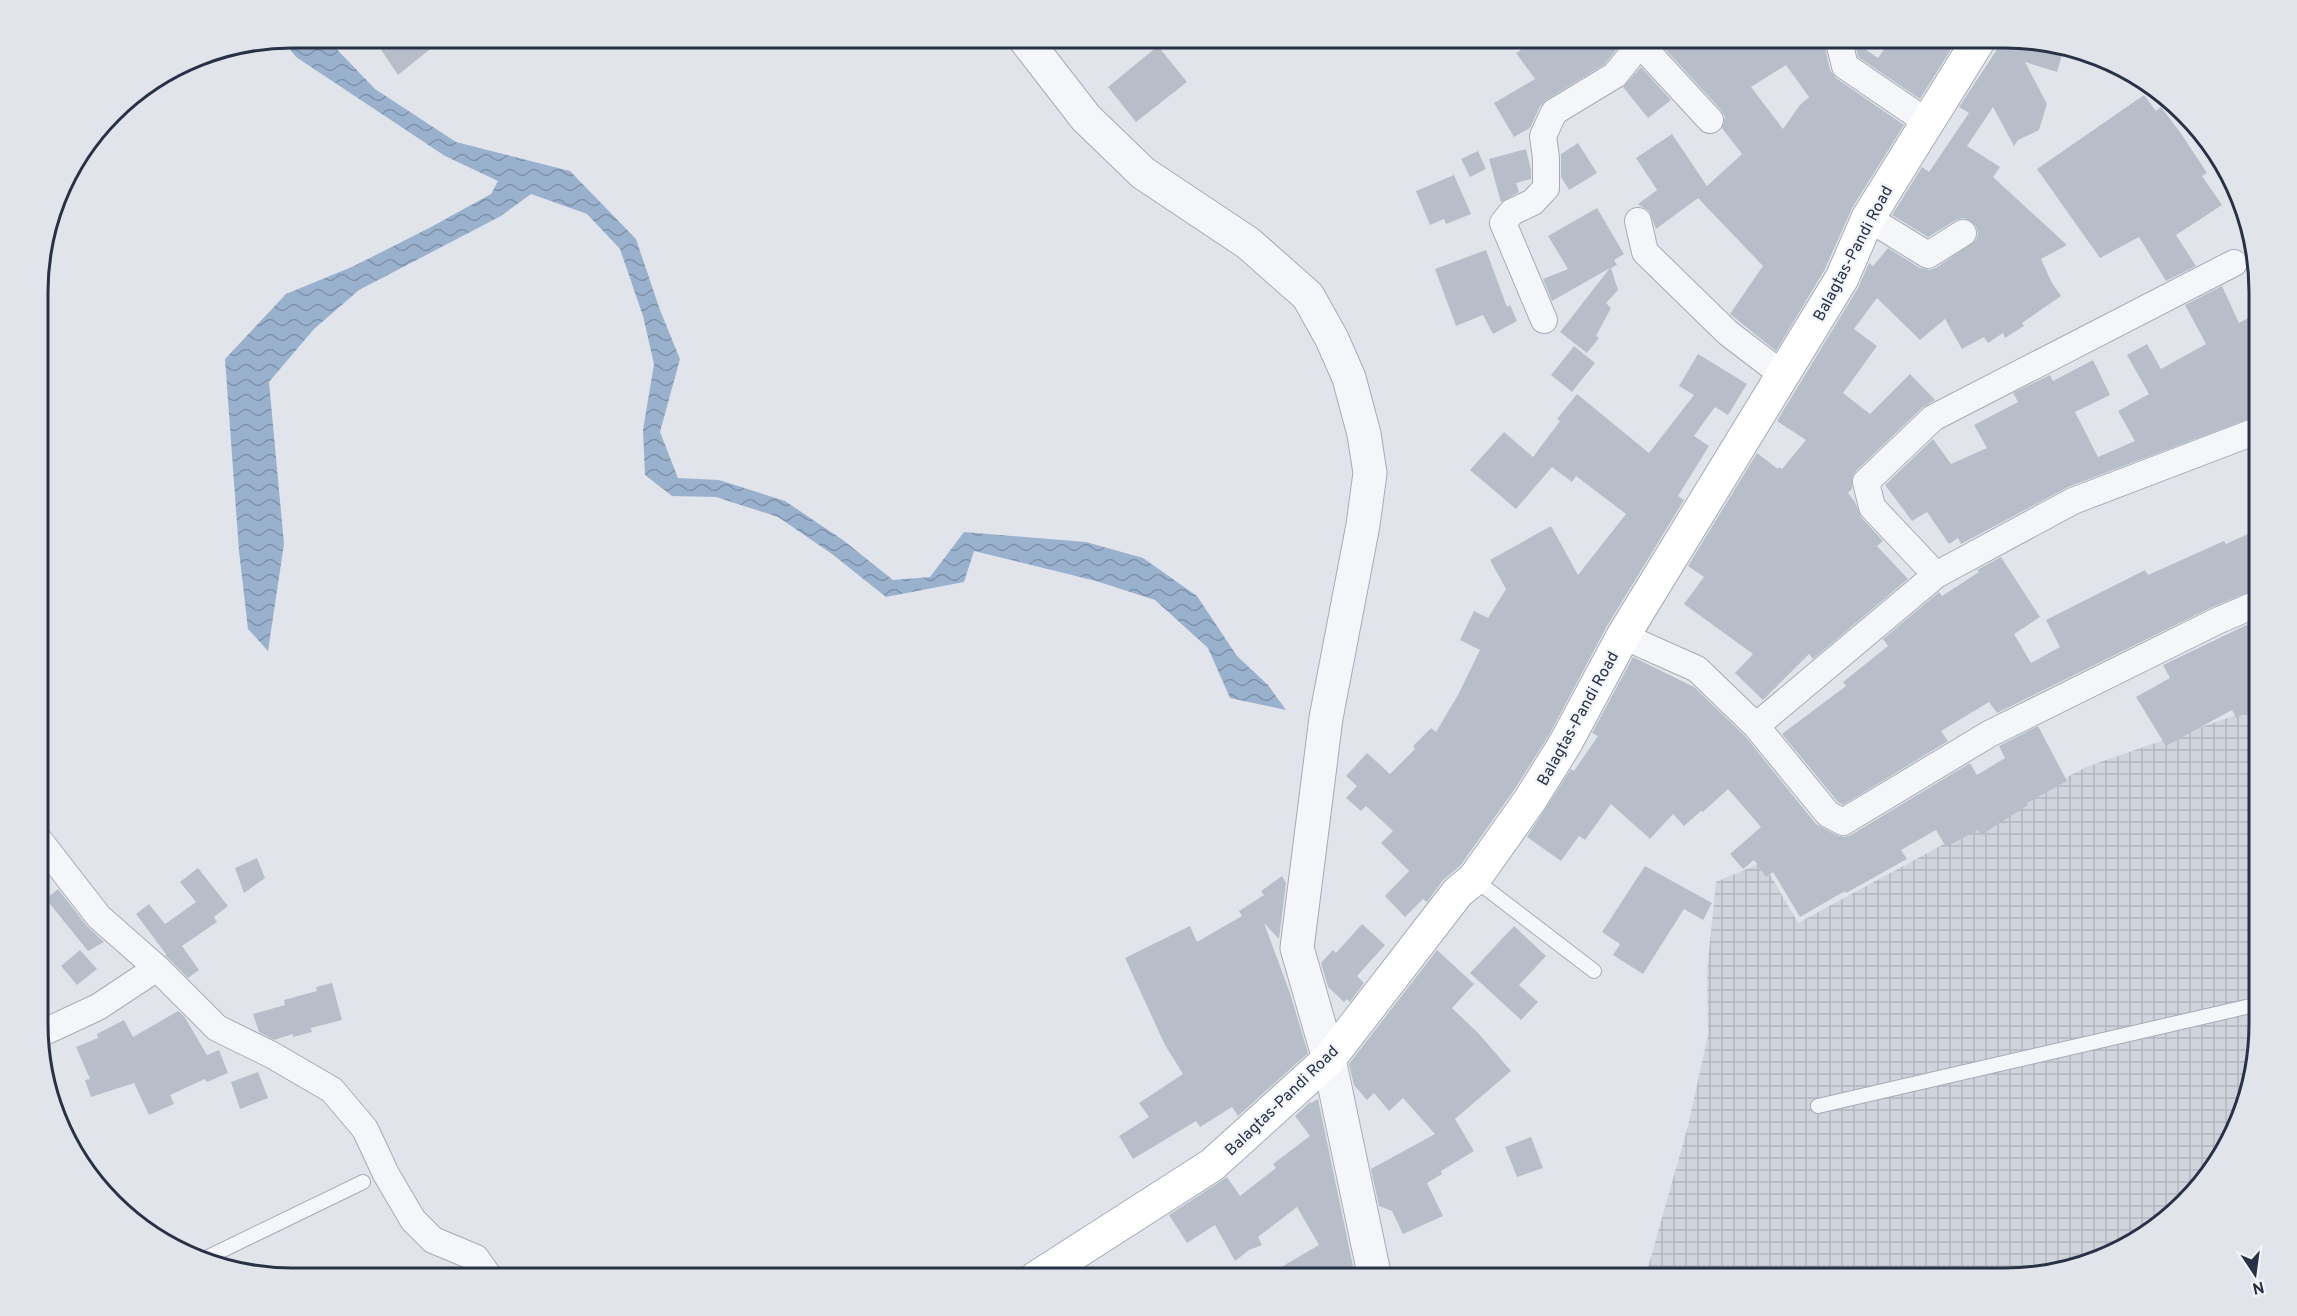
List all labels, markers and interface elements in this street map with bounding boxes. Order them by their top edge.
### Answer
street label: Balagtas-Pandi Road [1810,183,1898,325]
street label: Balagtas-Pandi Road [1534,648,1624,790]
street label: Balagtas-Pandi Road [1221,1042,1343,1161]
north arrow [2225,1244,2285,1304]
text: N [2250,1276,2266,1298]

